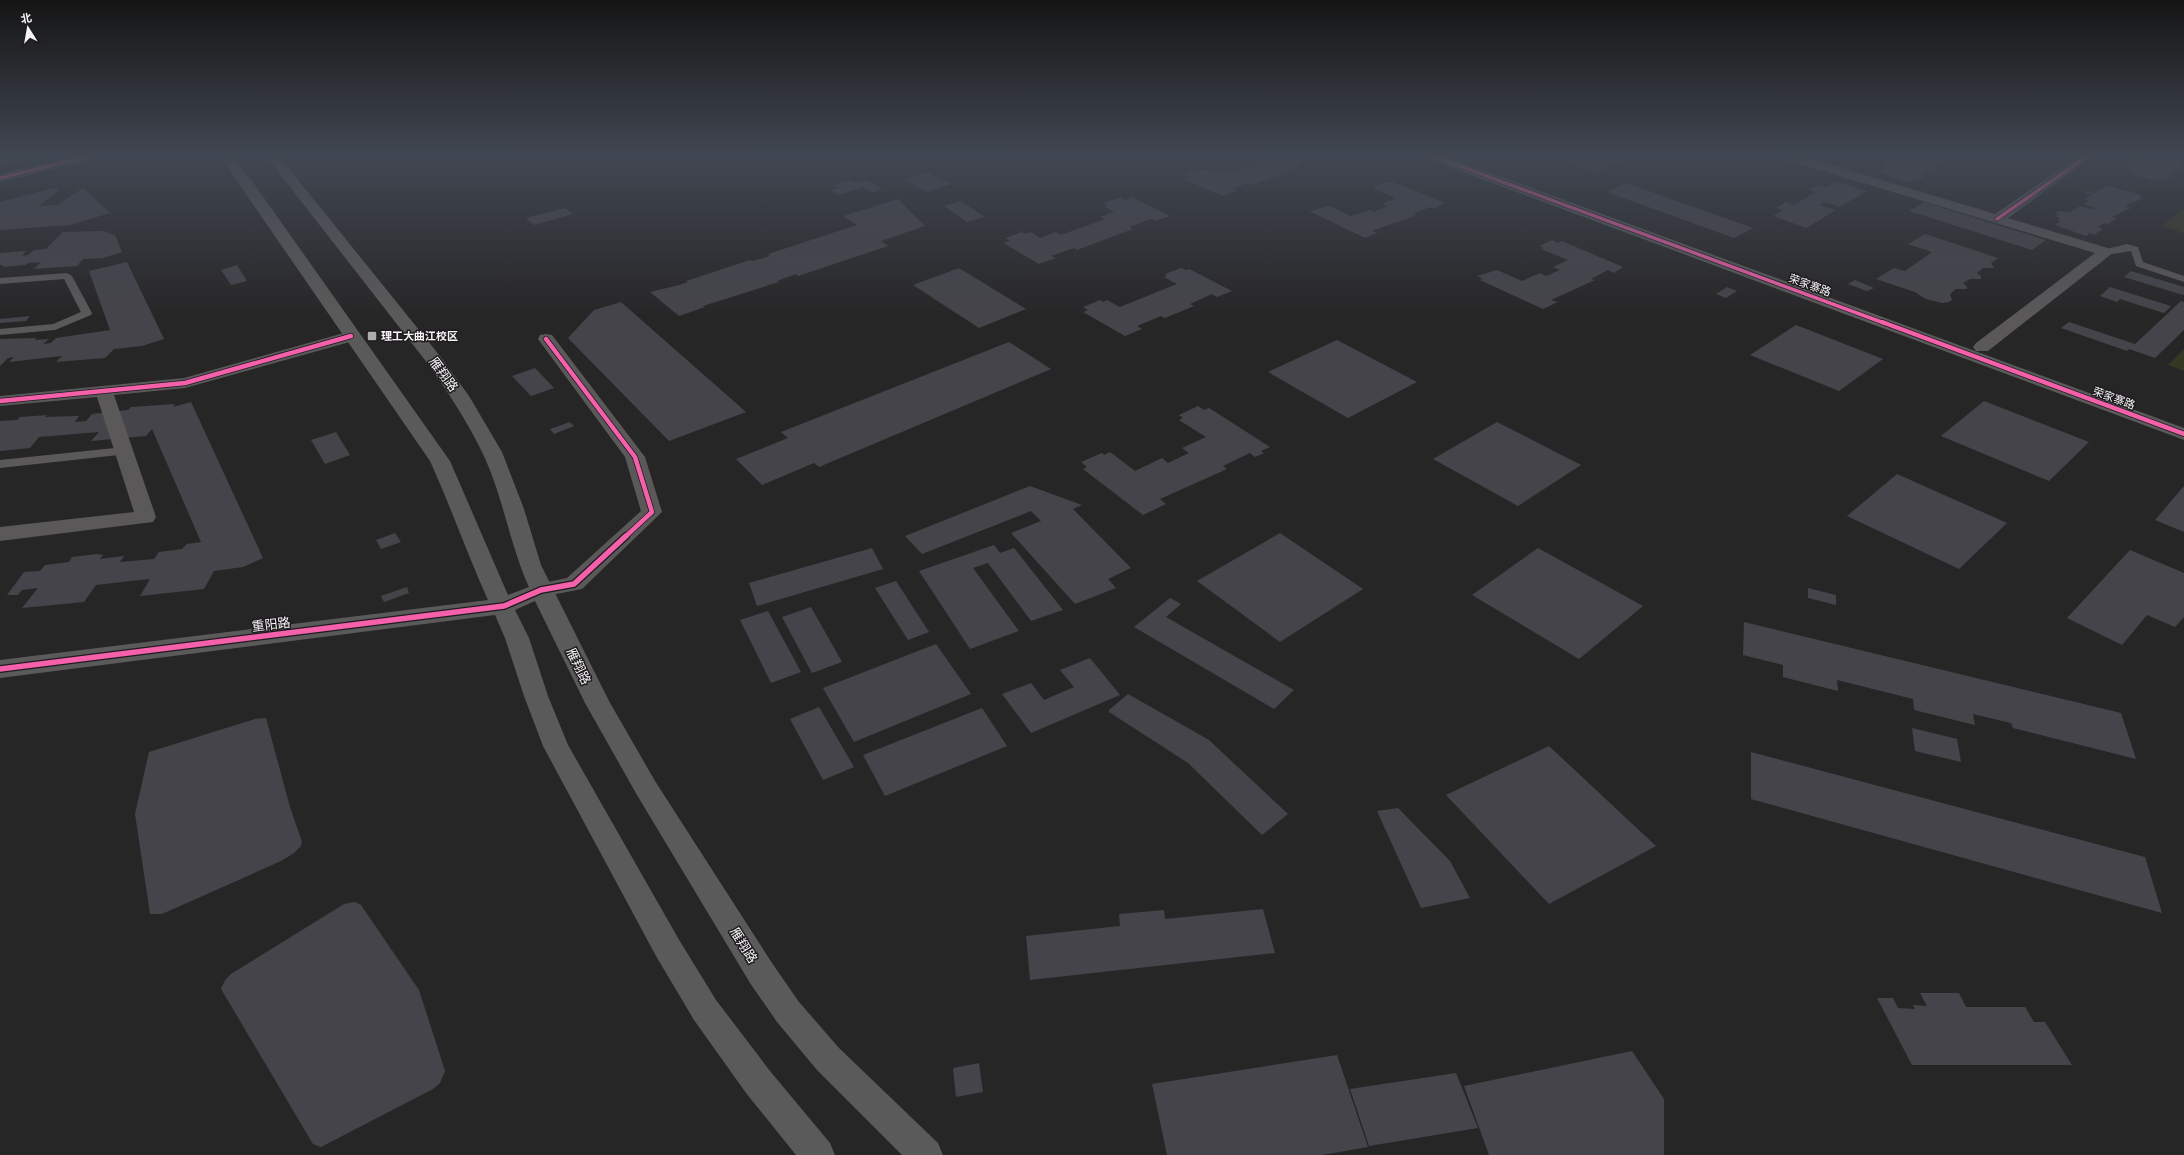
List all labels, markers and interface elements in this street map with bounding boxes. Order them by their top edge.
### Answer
north arrow [8,8,48,48]
text: 北 [20,11,33,25]
street label: 荣家寨路 [1787,272,1833,298]
marker: 理工大曲江校区 [366,330,378,342]
place label: 理工大曲江校区 [381,330,458,342]
street label: 雁翔路 [426,354,461,394]
street label: 荣家寨路 [2091,385,2137,411]
street label: 重阳路 [251,615,291,634]
street label: 雁翔路 [563,645,594,687]
street label: 雁翔路 [727,925,760,966]

